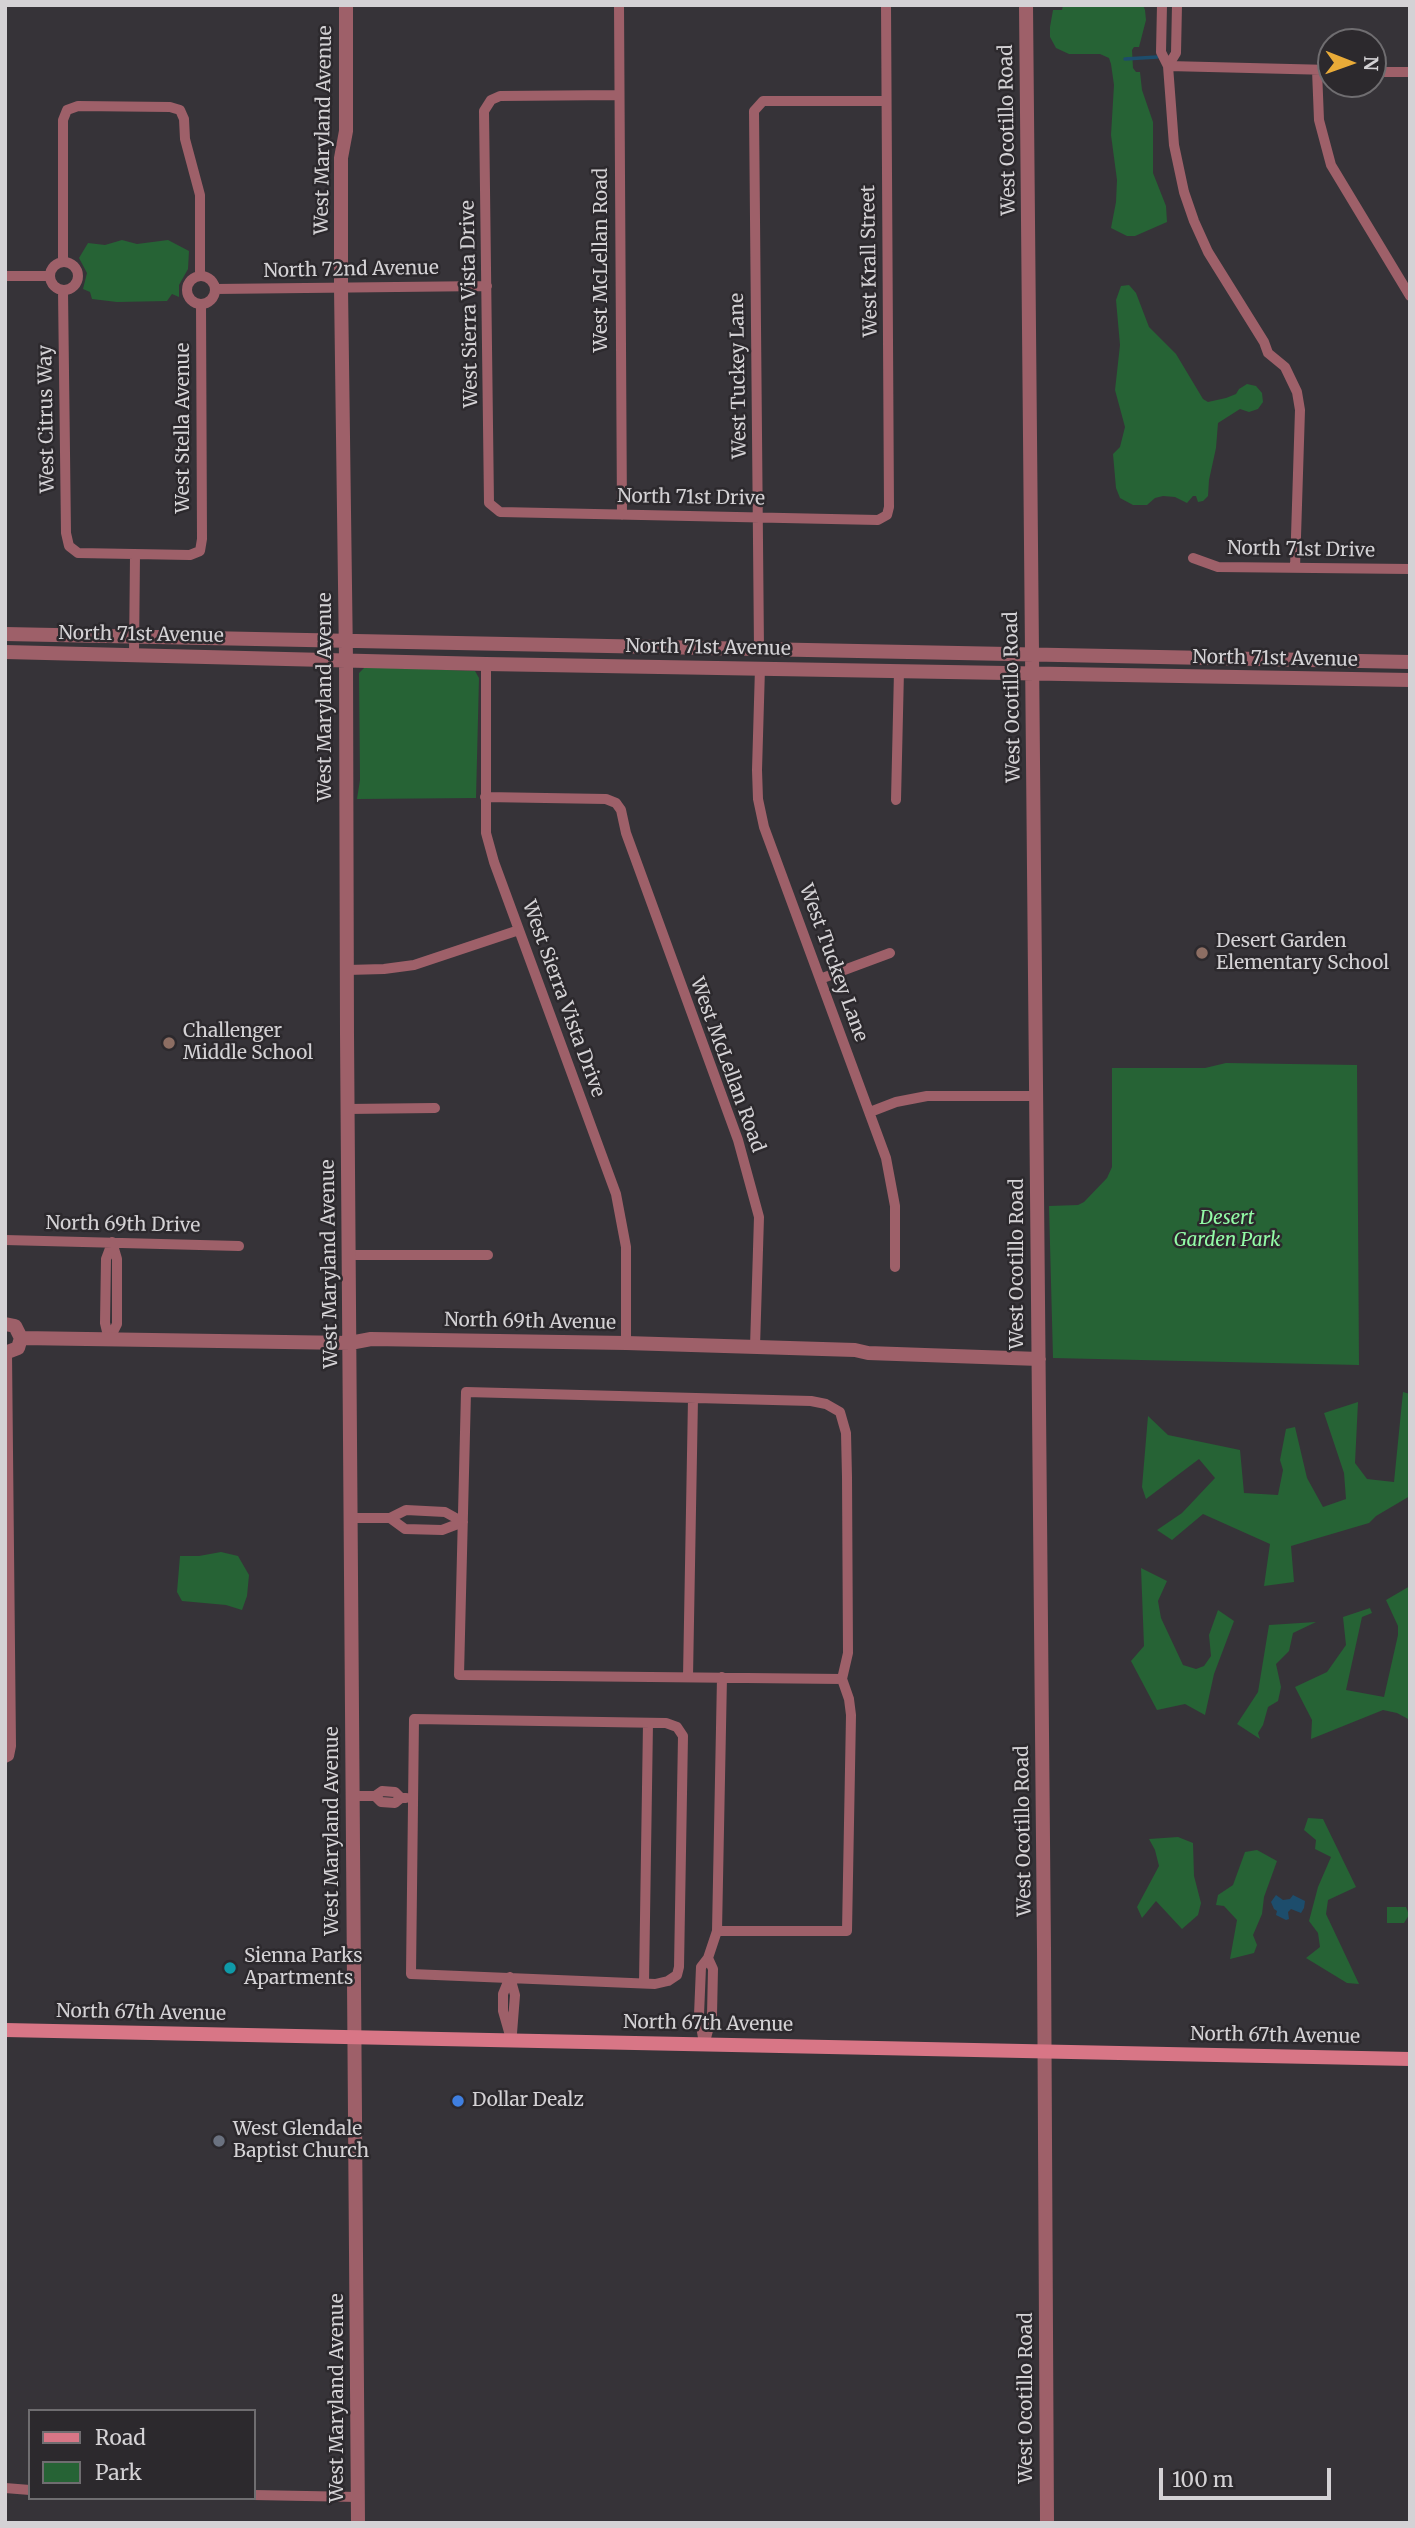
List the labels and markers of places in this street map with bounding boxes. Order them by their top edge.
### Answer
place label: Desert Garden Elementary School [1216,931,1389,975]
marker: Desert Garden Elementary School [1194,945,1210,961]
place label: Challenger Middle School [183,1021,313,1065]
marker: Challenger Middle School [161,1035,177,1051]
place label: Sienna Parks Apartments [244,1946,362,1990]
marker: Sienna Parks Apartments [222,1960,238,1976]
place label: Dollar Dealz [472,2090,584,2112]
marker: Dollar Dealz [450,2093,466,2109]
place label: West Glendale Baptist Church [233,2119,369,2163]
marker: West Glendale Baptist Church [211,2133,227,2149]

